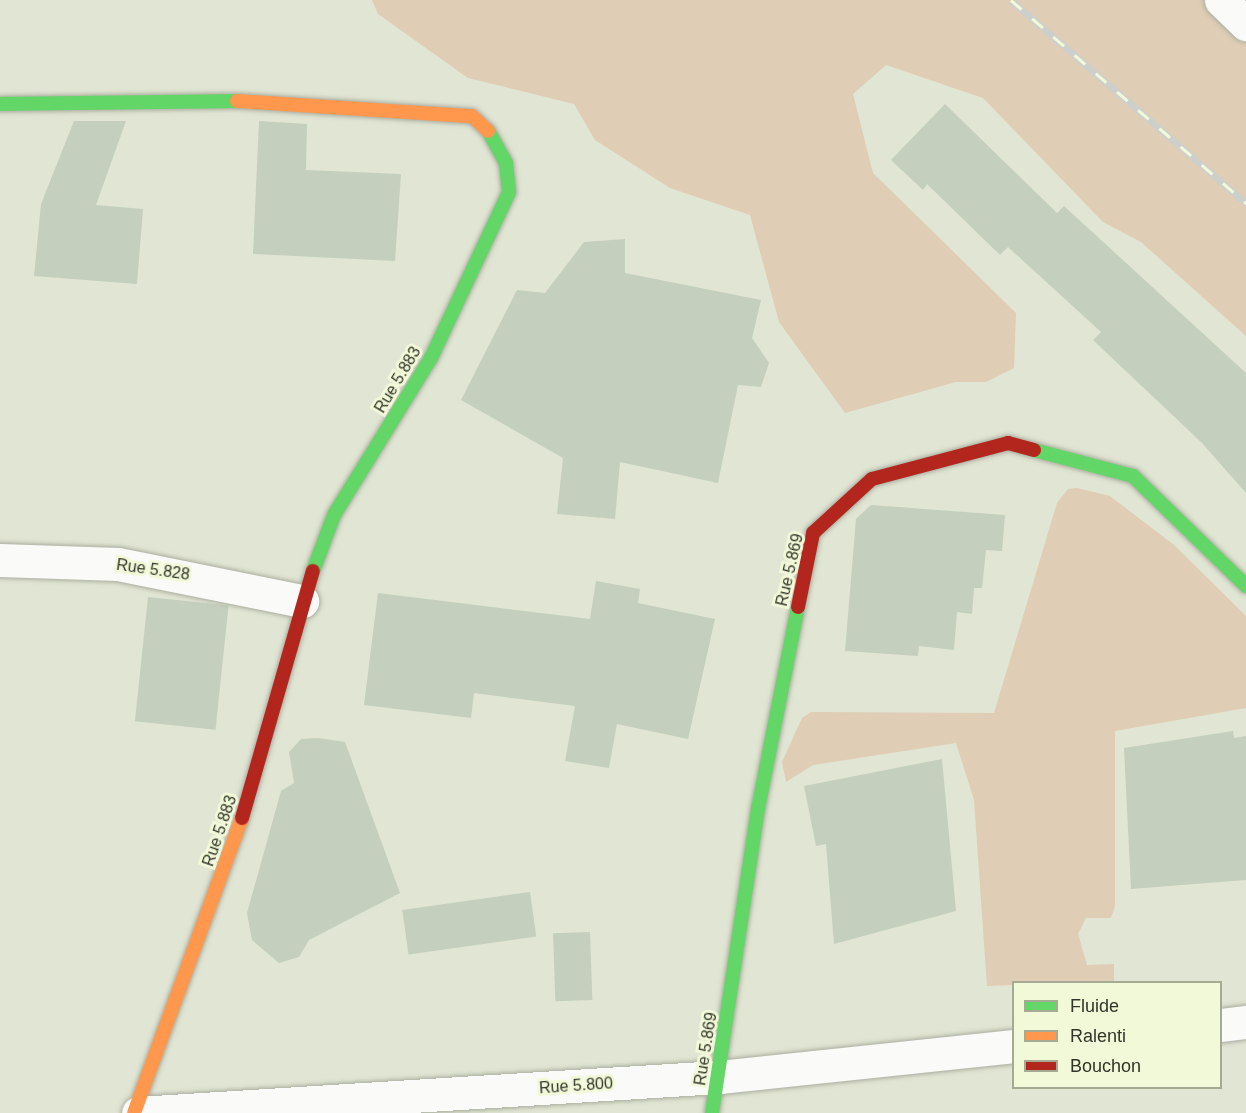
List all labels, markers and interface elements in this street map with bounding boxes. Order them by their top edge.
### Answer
street label: Rue 5.883 [371,343,425,417]
street label: Rue 5.869 [772,532,808,608]
street label: Rue 5.828 [115,555,191,585]
street label: Rue 5.883 [199,793,241,869]
legend [1012,981,1222,1089]
text: Fluide [1070,996,1119,1016]
street label: Rue 5.869 [691,1011,721,1087]
text: Ralenti [1070,1026,1126,1046]
text: Bouchon [1070,1056,1141,1076]
street label: Rue 5.800 [539,1074,613,1098]

